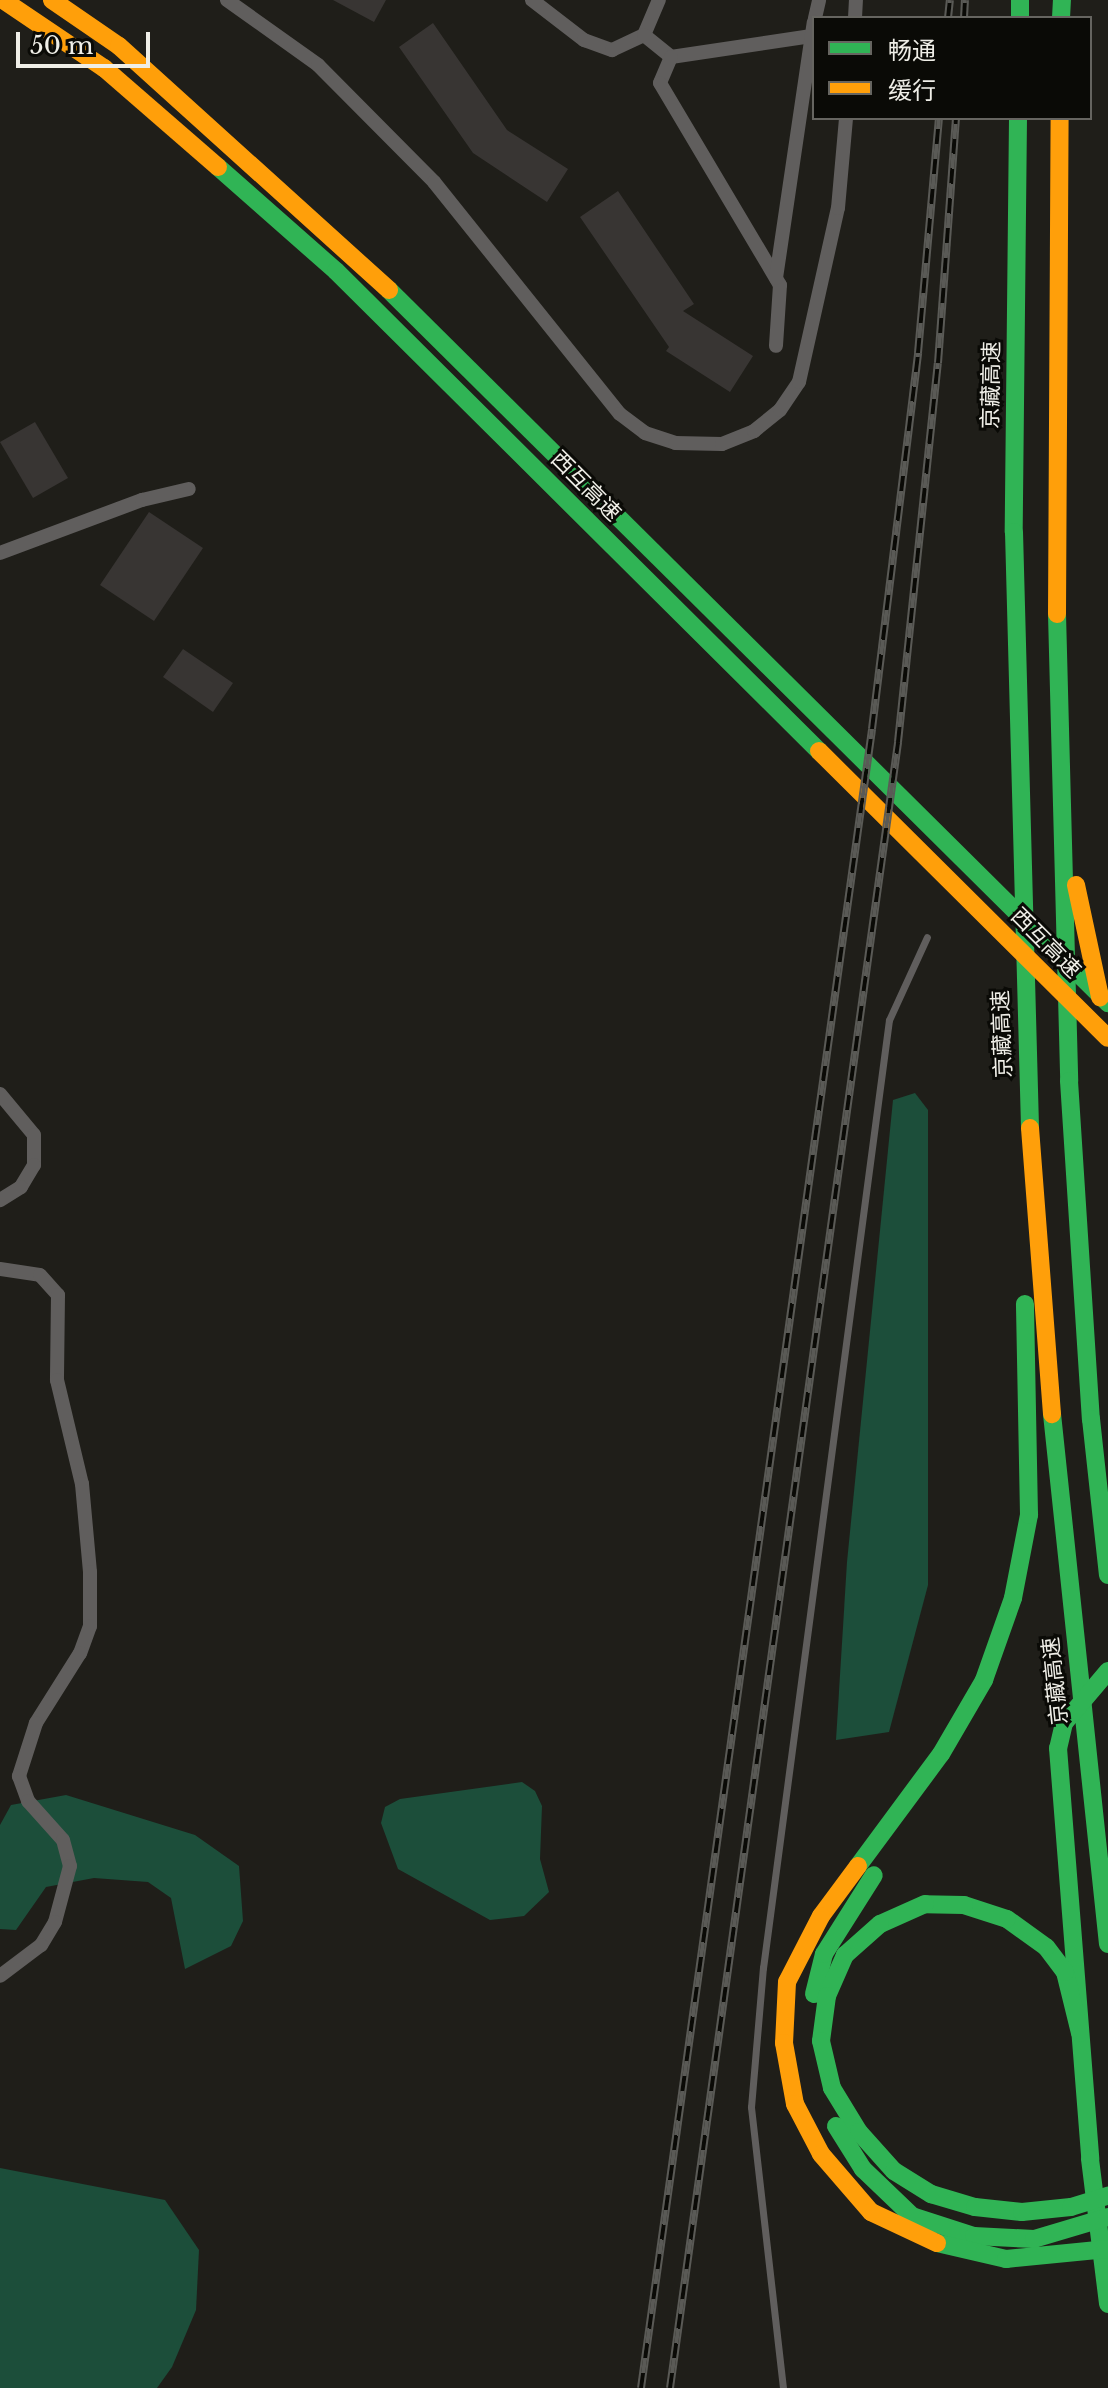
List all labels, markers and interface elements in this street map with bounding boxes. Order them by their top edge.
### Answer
scale bar [20,16,154,66]
legend [812,16,1092,120]
text: 50 m [30,31,93,60]
text: 畅通 [888,36,936,65]
text: 缓行 [888,76,936,105]
street label: 京藏高速 [977,341,1005,429]
street label: 西互高速 [546,446,626,526]
street label: 西互高速 [1006,903,1086,983]
street label: 京藏高速 [987,990,1017,1078]
street label: 京藏高速 [1037,1636,1073,1726]

